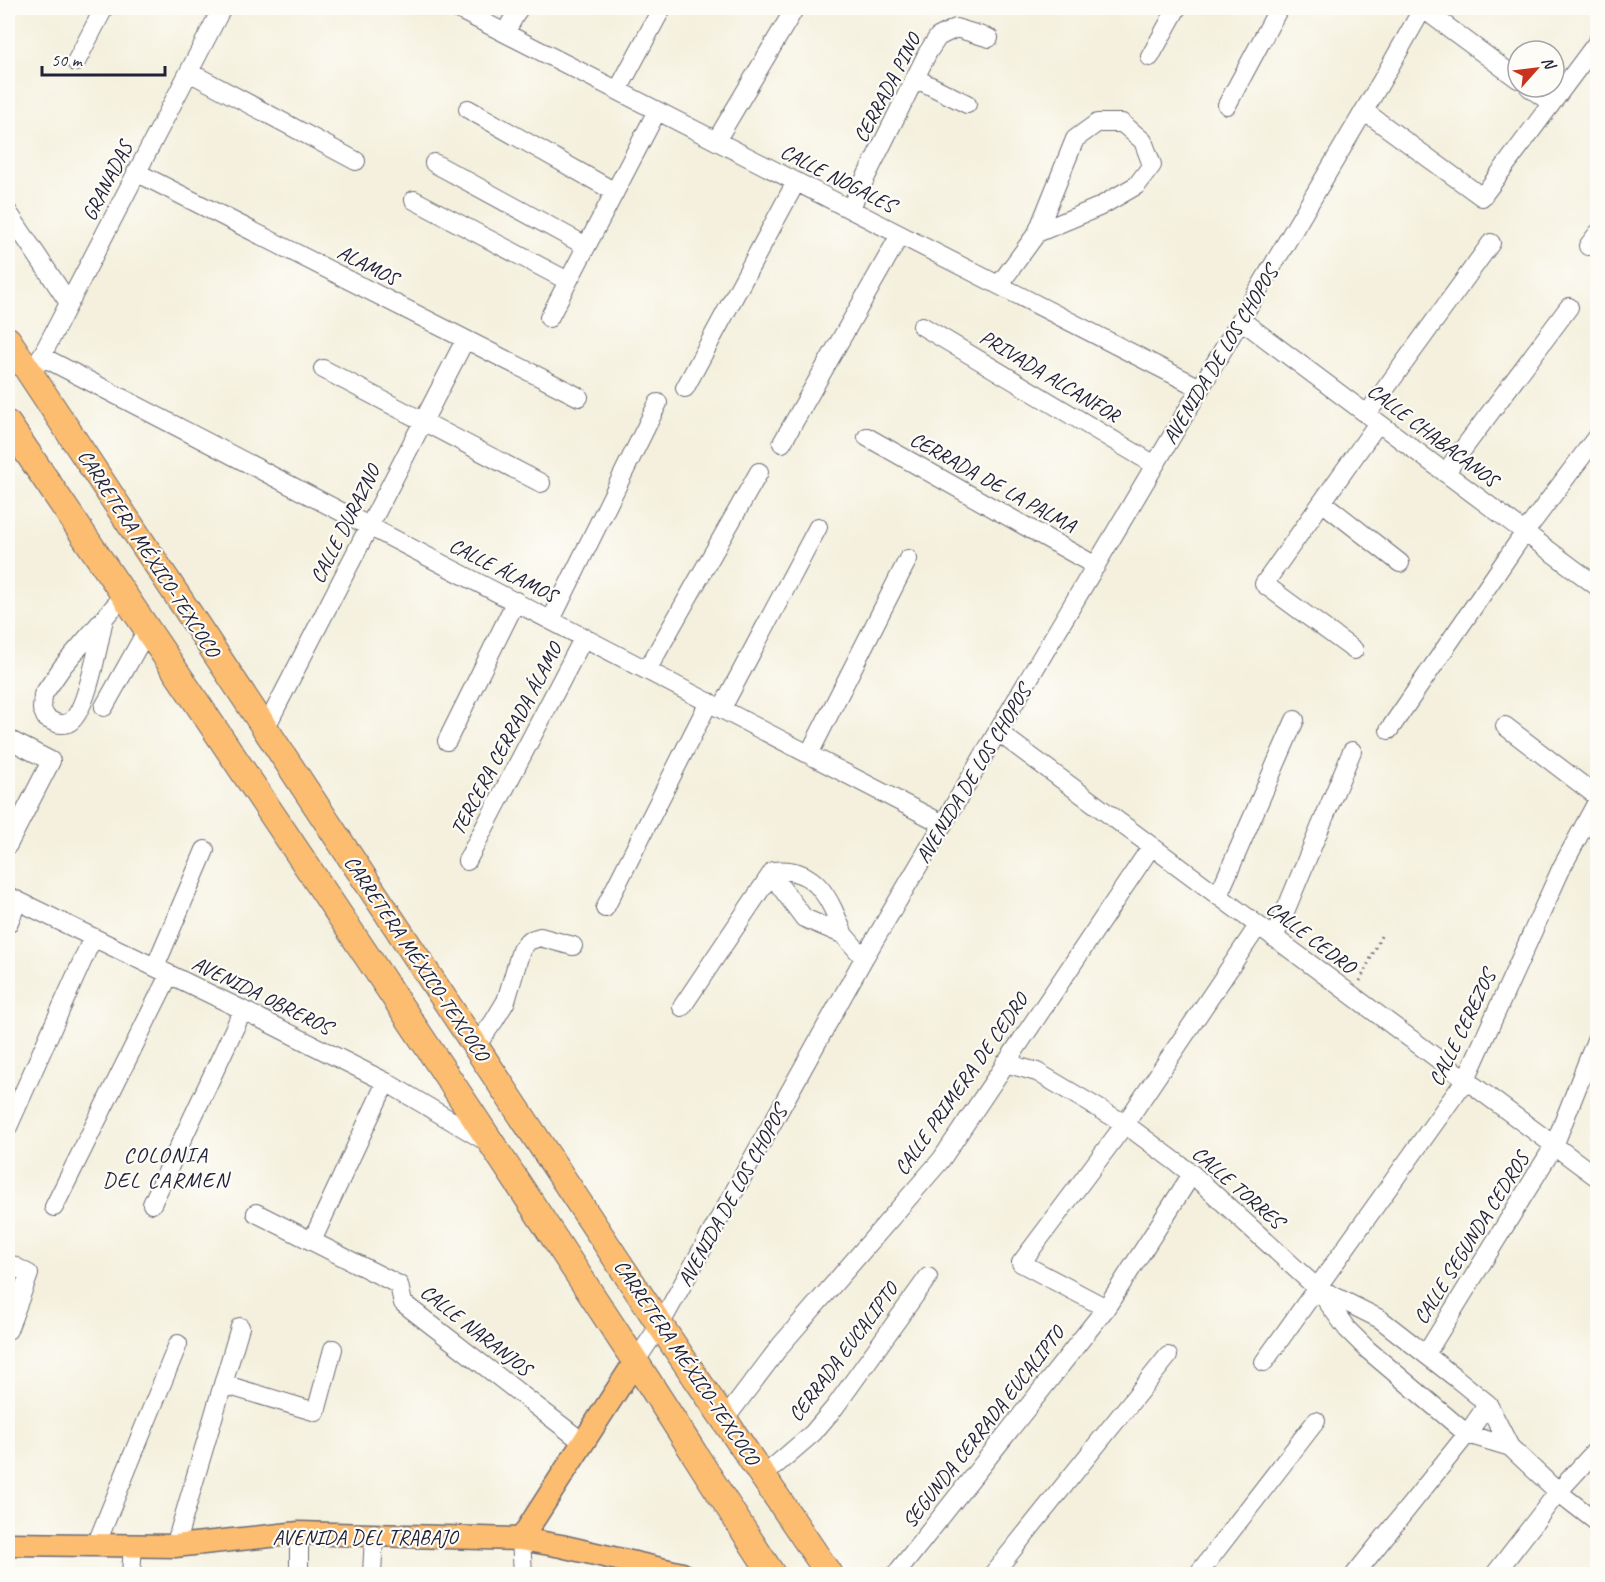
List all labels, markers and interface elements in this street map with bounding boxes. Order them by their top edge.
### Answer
street label: CERRADA PINO [847,27,928,147]
scale bar [42,39,165,77]
north arrow [1506,39,1566,99]
text: 50 m [51,49,84,71]
text: N [1537,53,1561,74]
street label: GRANADAS [76,135,139,225]
street label: CALLE NOGALES [776,138,903,220]
street label: ALAMOS [333,239,405,292]
street label: AVENIDA DE LOS CHOPOS [1157,258,1285,449]
street label: PRIVADA ALCANFOR [975,324,1126,429]
street label: CALLE CHABACANOS [1362,377,1506,494]
street label: CERRADA DE LA PALMA [906,426,1082,539]
street label: CARRETERA MÉXICO-TEXCOCO [72,444,227,664]
street label: CALLE DURAZNO [304,458,387,587]
street label: CALLE ÁLAMOS [445,532,564,609]
street label: TERCERA CERRADA ÁLAMO [444,636,569,840]
street label: AVENIDA DE LOS CHOPOS [910,677,1038,868]
street label: CARRETERA MÉXICO-TEXCOCO [338,850,497,1068]
street label: CALLE CEDRO [1261,895,1363,981]
street label: AVENIDA OBREROS [188,950,339,1042]
street label: CALLE CEREZOS [1423,963,1503,1090]
street label: CALLE PRIMERA DE CEDRO [888,986,1035,1180]
street label: AVENIDA DE LOS CHOPOS [671,1098,794,1291]
street label: CALLE TORRES [1187,1140,1292,1236]
district label: COLONIA DEL CARMEN [102,1141,232,1194]
street label: CALLE SEGUNDA CEDROS [1408,1145,1536,1329]
street label: CARRETERA MÉXICO-TEXCOCO [608,1254,767,1472]
street label: CERRADA EUCALIPTO [782,1275,905,1426]
street label: CALLE NARANJOS [415,1279,539,1383]
street label: SEGUNDA CERRADA EUCALIPTO [896,1319,1071,1533]
street label: AVENIDA DEL TRABAJO [273,1524,460,1550]

